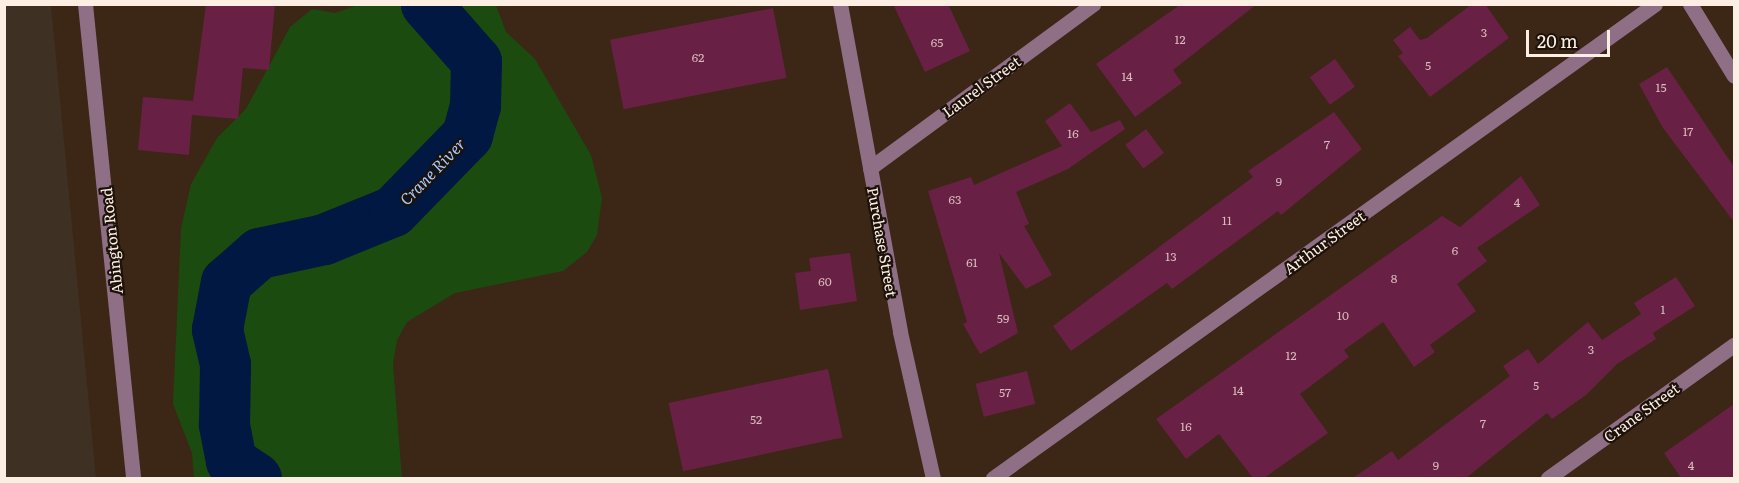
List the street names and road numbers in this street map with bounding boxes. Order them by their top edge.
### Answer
street label: Laurel Street [938,52,1024,120]
street label: Purchase Street [864,186,902,298]
street label: Abington Road [96,187,126,295]
street label: Arthur Street [1280,207,1368,277]
street label: Crane Street [1600,379,1682,445]

